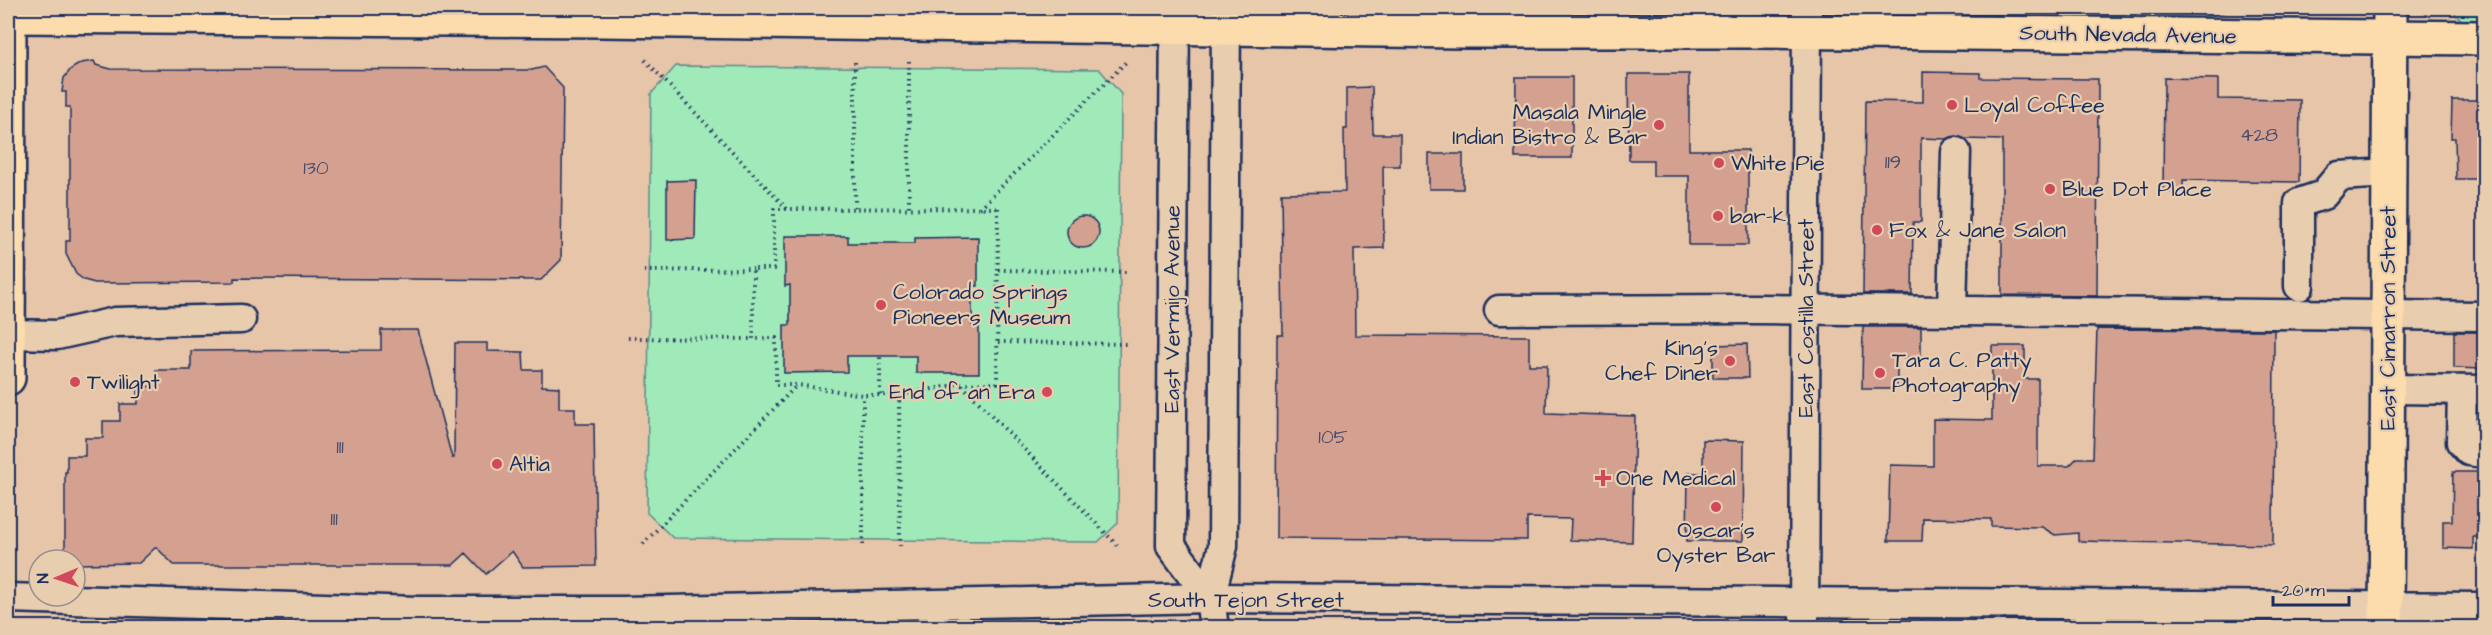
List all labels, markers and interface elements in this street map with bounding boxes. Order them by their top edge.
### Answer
street label: South Nevada Avenue [2019,18,2237,52]
place label: Loyal Coffee [1964,90,2105,122]
place label: Masala Mingle Indian Bistro & Bar [1452,97,1647,153]
marker: Loyal Coffee [1945,98,1959,112]
marker: Masala Mingle Indian Bistro & Bar [1652,118,1666,132]
house number: 428 [2240,121,2278,149]
place label: White Pie [1731,148,1825,179]
house number: 119 [1885,148,1901,176]
house number: 130 [303,154,329,182]
marker: White Pie [1712,156,1726,170]
place label: Blue Dot Place [2062,174,2212,205]
marker: Blue Dot Place [2043,182,2057,196]
place label: bar-k [1730,201,1787,232]
street label: East Vermijo Avenue [1157,205,1188,413]
street label: East Cimarron Street [2373,206,2404,430]
marker: bar-k [1711,209,1725,223]
place label: Fox & Jane Salon [1889,215,2066,246]
street label: East Costilla Street [1791,218,1822,417]
marker: Fox & Jane Salon [1870,223,1884,237]
place label: Colorado Springs Pioneers Museum [893,277,1070,333]
marker: Colorado Springs Pioneers Museum [874,298,888,312]
place label: King's Chef Diner [1605,333,1718,389]
place label: Tara C. Patty Photography [1892,345,2032,402]
marker: King's Chef Diner [1723,354,1737,368]
marker: Tara C. Patty Photography [1873,366,1887,380]
place label: Twilight [87,367,160,399]
marker: Twilight [68,375,82,389]
place label: End of an Era [889,377,1035,408]
marker: End of an Era [1040,385,1054,399]
house number: 105 [1318,423,1348,451]
house number: 111 [336,433,344,461]
place label: Altia [509,449,550,480]
marker: Altia [490,457,504,471]
place label: One Medical [1616,463,1736,494]
marker: One Medical [1594,469,1612,487]
marker: Oscar's Oyster Bar [1709,500,1723,514]
house number: 111 [330,505,338,533]
place label: Oscar's Oyster Bar [1657,515,1775,572]
north arrow [27,548,87,608]
scale bar [2273,569,2350,607]
text: N [32,573,54,584]
text: 20 m [2282,578,2325,603]
street label: South Tejon Street [1148,585,1344,616]

